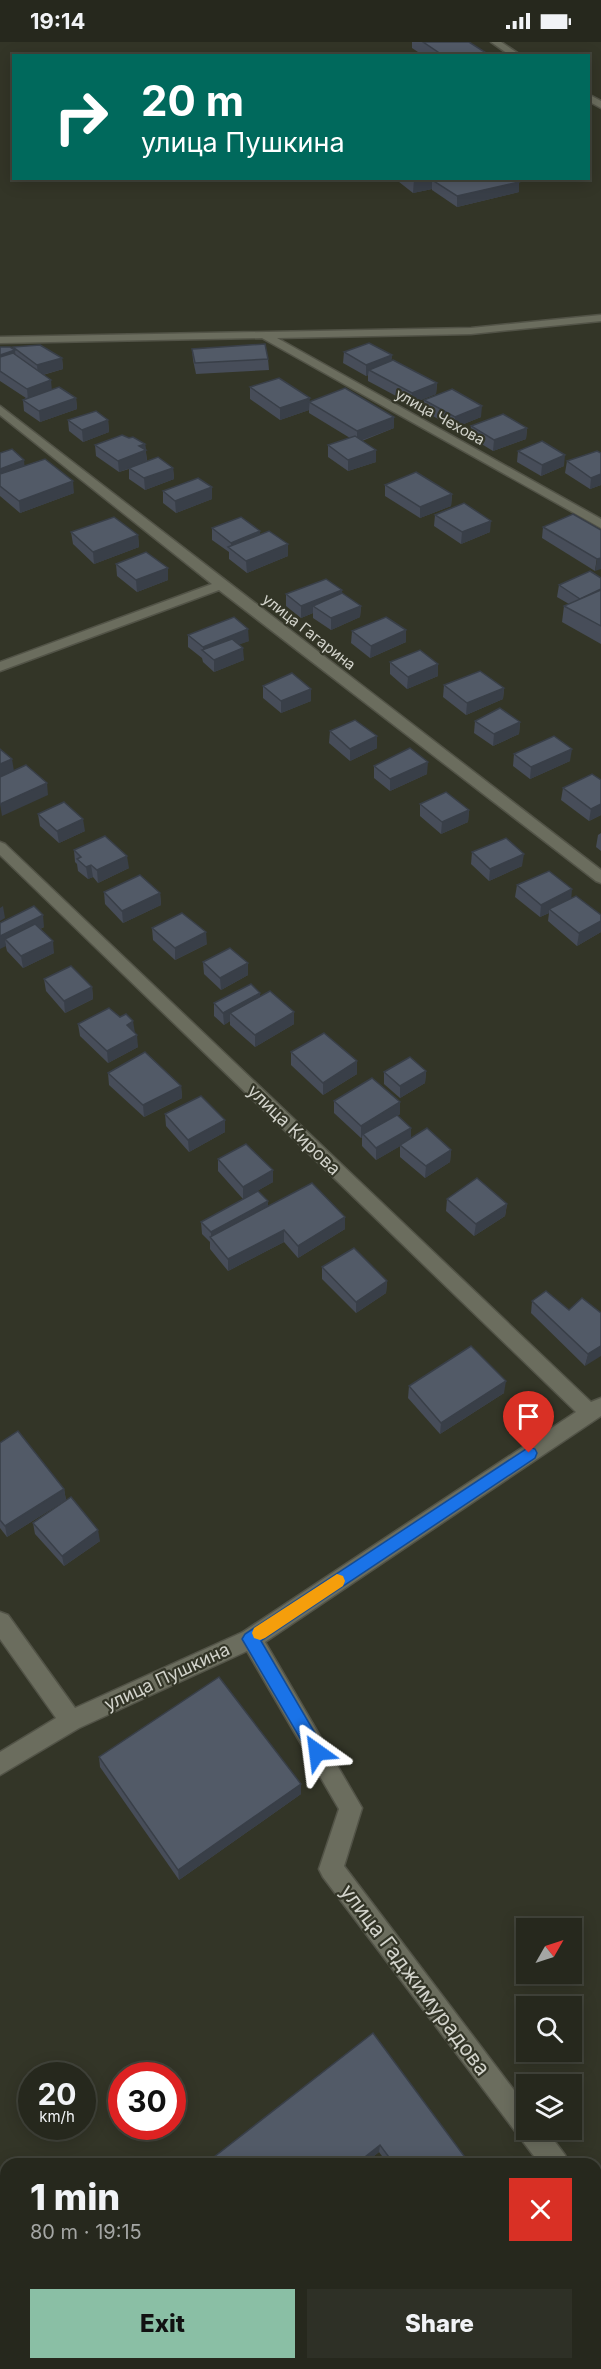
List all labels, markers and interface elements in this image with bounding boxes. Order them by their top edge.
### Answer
text: 19:14 [30,8,85,34]
text: 20 m [141,75,244,126]
icon: right [42,78,120,156]
text: улица Пушкина [141,126,345,159]
street label: улица Чехова [392,384,488,449]
street label: улица Гагарина [259,589,360,674]
street label: улица Кирова [244,1080,345,1179]
pin [503,1391,554,1453]
icon: arrive [512,1400,545,1433]
street label: улица Пушкина [101,1638,233,1715]
position arrow [285,1720,349,1784]
street label: улица Гаджимурадова [335,1879,495,2080]
north arrow [516,1918,582,1984]
map controls [516,1918,582,2140]
button: search [516,1996,582,2062]
speed limit sign: 30 [108,2062,186,2140]
button: layers [516,2074,582,2140]
text: 20 [37,2076,77,2112]
text: km/h [39,2107,75,2126]
text: 1 min [30,2175,120,2219]
button: close [509,2178,572,2241]
text: 80 m · 19:15 [30,2220,142,2244]
button: Exit [30,2289,295,2358]
button: Share [307,2289,572,2358]

